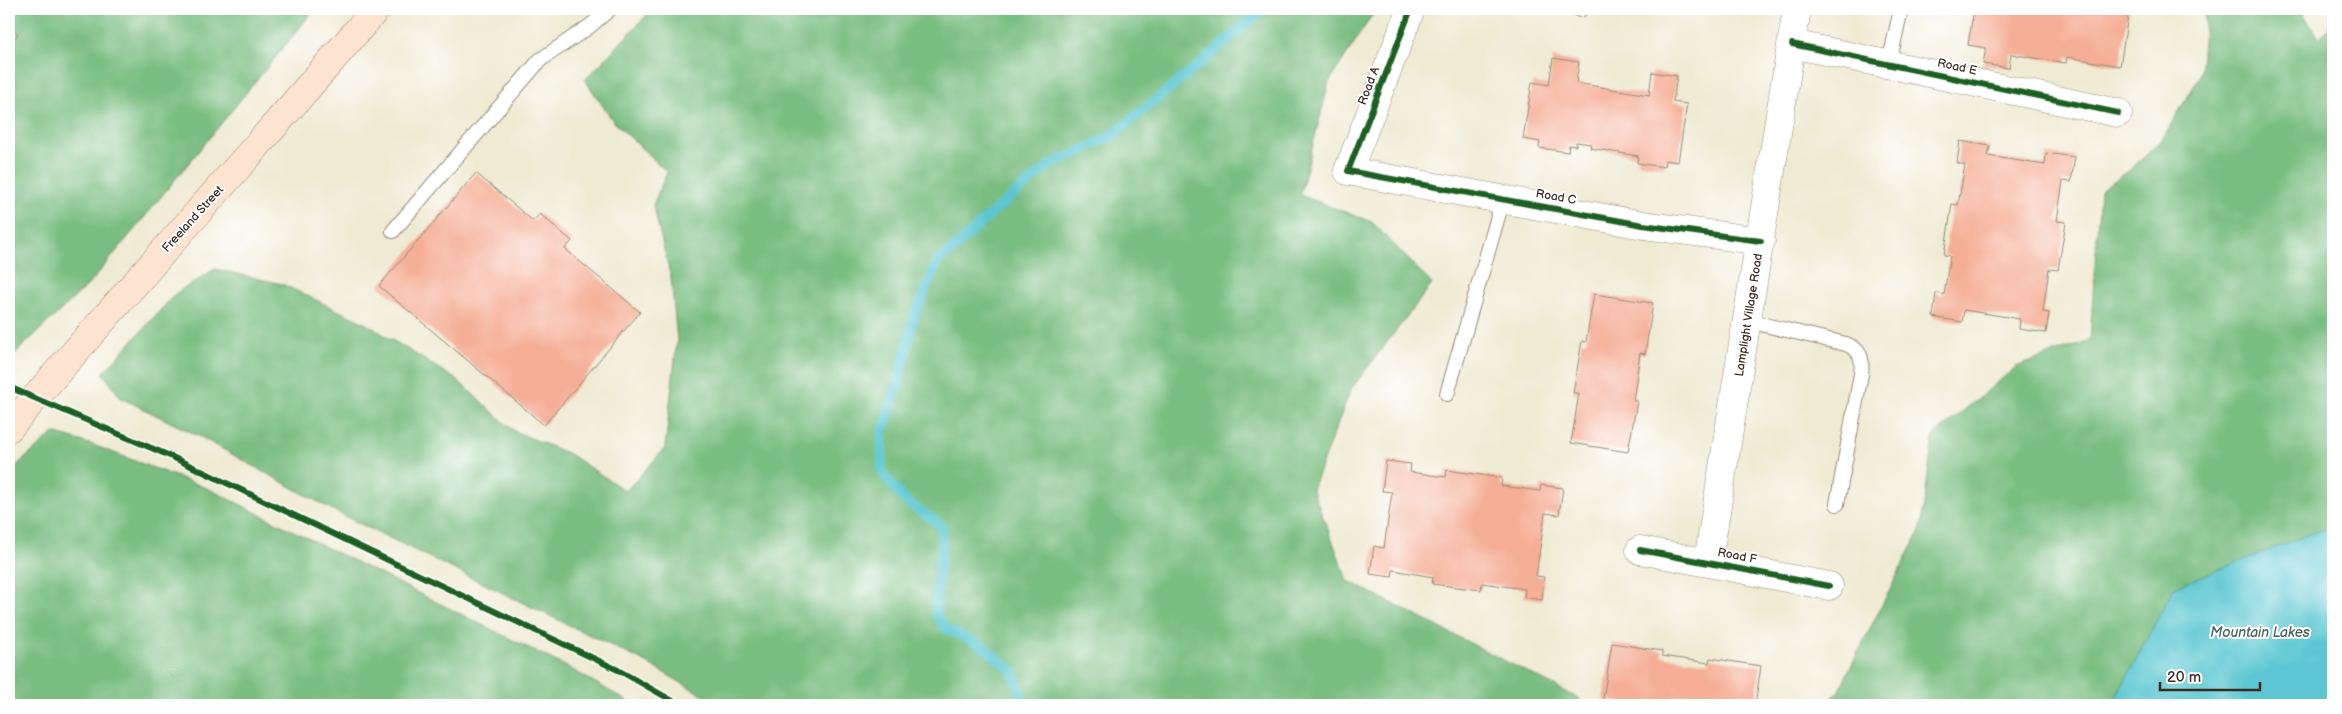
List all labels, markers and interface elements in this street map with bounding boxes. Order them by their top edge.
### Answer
street label: Road E [1936,55,1978,79]
street label: Road A [1355,64,1383,107]
street label: Freeland Street [159,182,227,255]
street label: Road C [1535,186,1578,208]
street label: Lamplight Village Road [1732,252,1766,378]
street label: Road F [1716,545,1759,567]
water label: Mountain Lakes [2210,624,2310,641]
scale bar [2160,659,2260,691]
text: 20 m [2167,668,2201,687]

